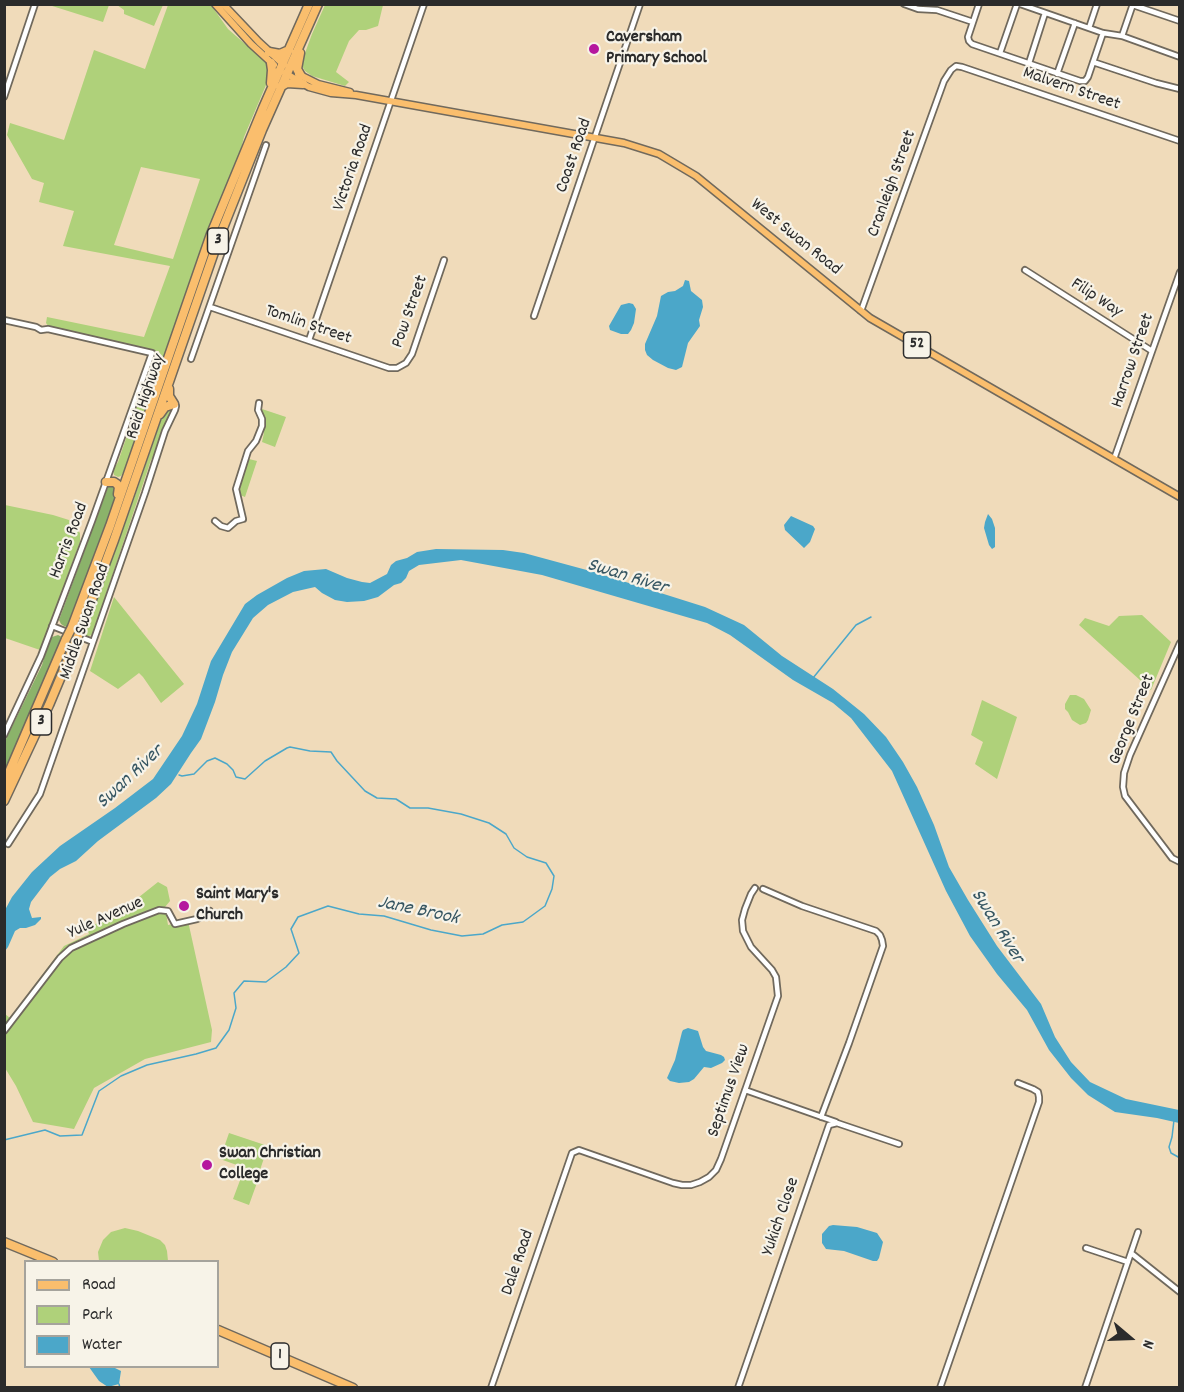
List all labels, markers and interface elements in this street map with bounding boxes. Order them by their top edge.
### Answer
place label: Caversham Primary School [606,28,707,70]
marker: Caversham Primary School [587,42,601,56]
street label: Malvern Street [1019,63,1123,117]
street label: Coast Road [552,116,598,196]
street label: Victoria Road [329,122,379,214]
street label: Cranleigh Street [864,128,922,240]
street label: West Swan Road [745,195,845,281]
road number: 3 [208,228,228,254]
street label: Pow Street [388,273,434,351]
street label: Filip Way [1066,274,1126,324]
street label: Tomlin Street [262,301,354,351]
street label: Harrow Street [1108,311,1160,411]
road number: 52 [904,332,930,358]
street label: Reid Highway [122,352,172,442]
street label: Harris Road [46,500,94,582]
water label: Swan River [584,554,670,602]
street label: Middle Swan Road [56,561,116,683]
street label: George Street [1105,672,1161,768]
road number: 3 [30,709,51,735]
water label: Swan River [93,741,169,815]
place label: Saint Mary's Church [196,885,279,928]
water label: Swan River [964,886,1028,968]
water label: Jane Brook [375,892,461,932]
street label: Yule Avenue [65,893,147,945]
marker: Saint Mary's Church [177,899,191,913]
street label: Septimus View [704,1041,756,1141]
place label: Swan Christian College [219,1144,321,1186]
marker: Swan Christian College [200,1158,214,1172]
street label: Yukich Close [759,1175,805,1259]
street label: Dale Road [498,1227,540,1299]
legend [24,1260,219,1368]
text: Road [82,1273,116,1298]
text: Park [82,1303,113,1328]
north arrow [1100,1308,1160,1368]
text: Water [82,1333,122,1358]
text: N [1135,1337,1160,1352]
road number: 1 [271,1343,289,1369]

